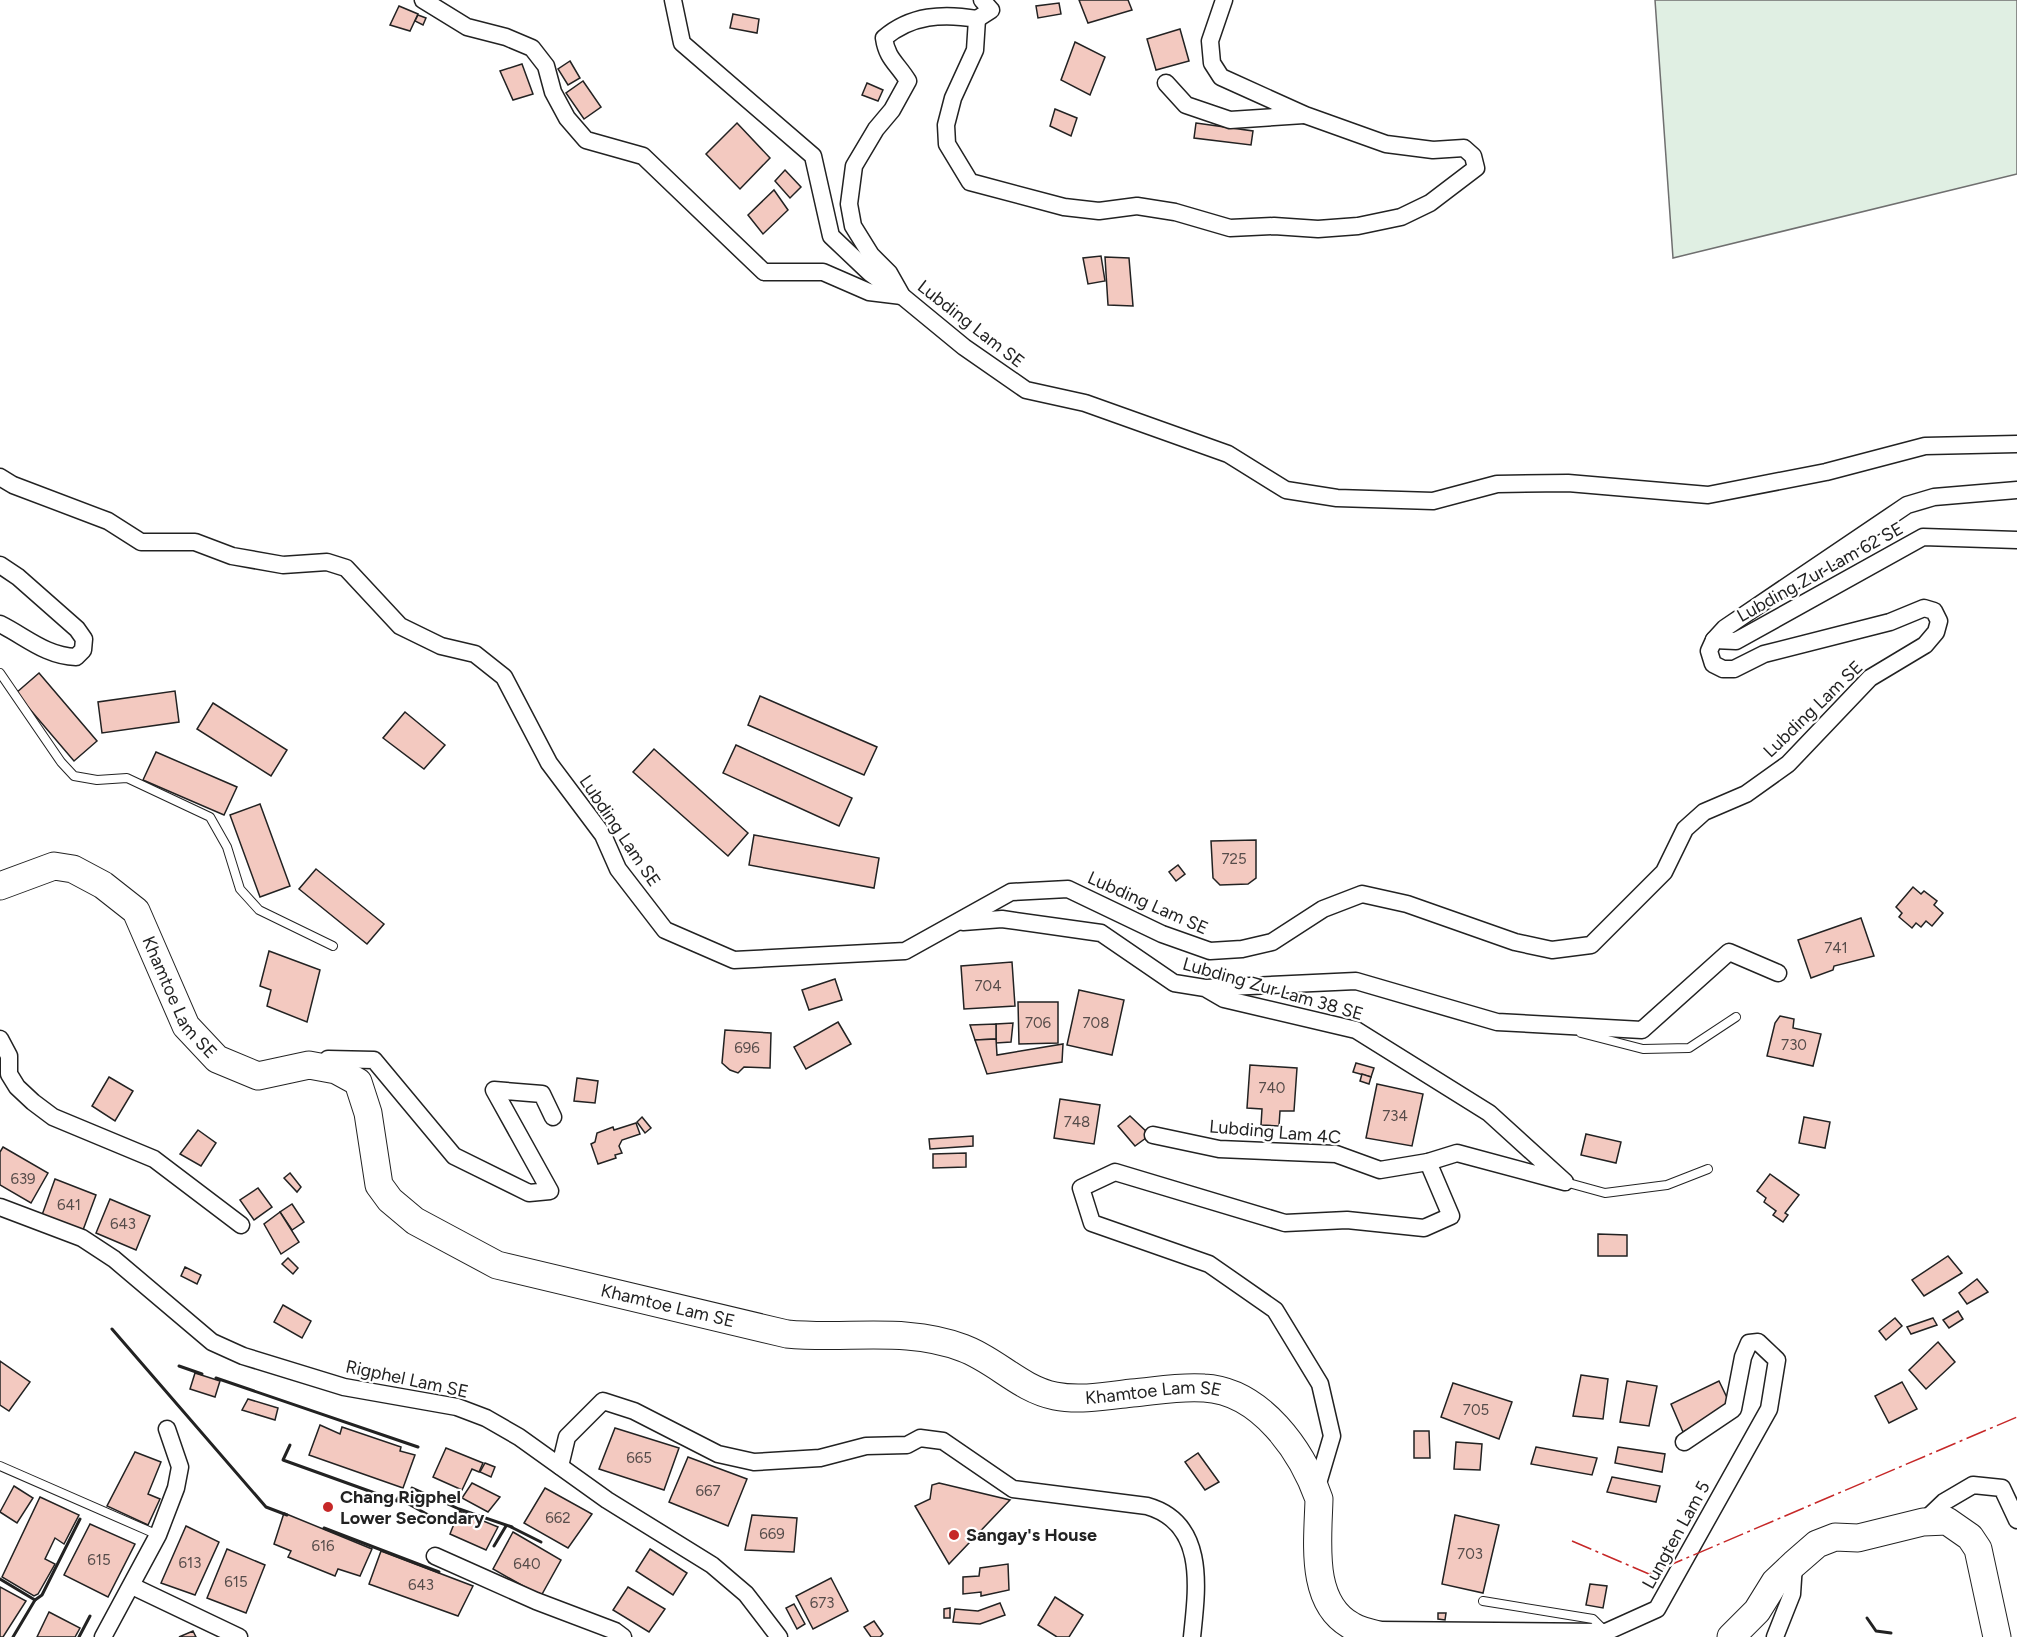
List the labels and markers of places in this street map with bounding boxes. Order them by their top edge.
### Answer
place label: Chang Rigphel Lower Secondary [340,1486,485,1529]
marker: Chang Rigphel Lower Secondary [321,1500,335,1514]
place label: Sangay's House [966,1524,1097,1546]
marker: Sangay's House [947,1528,961,1542]

